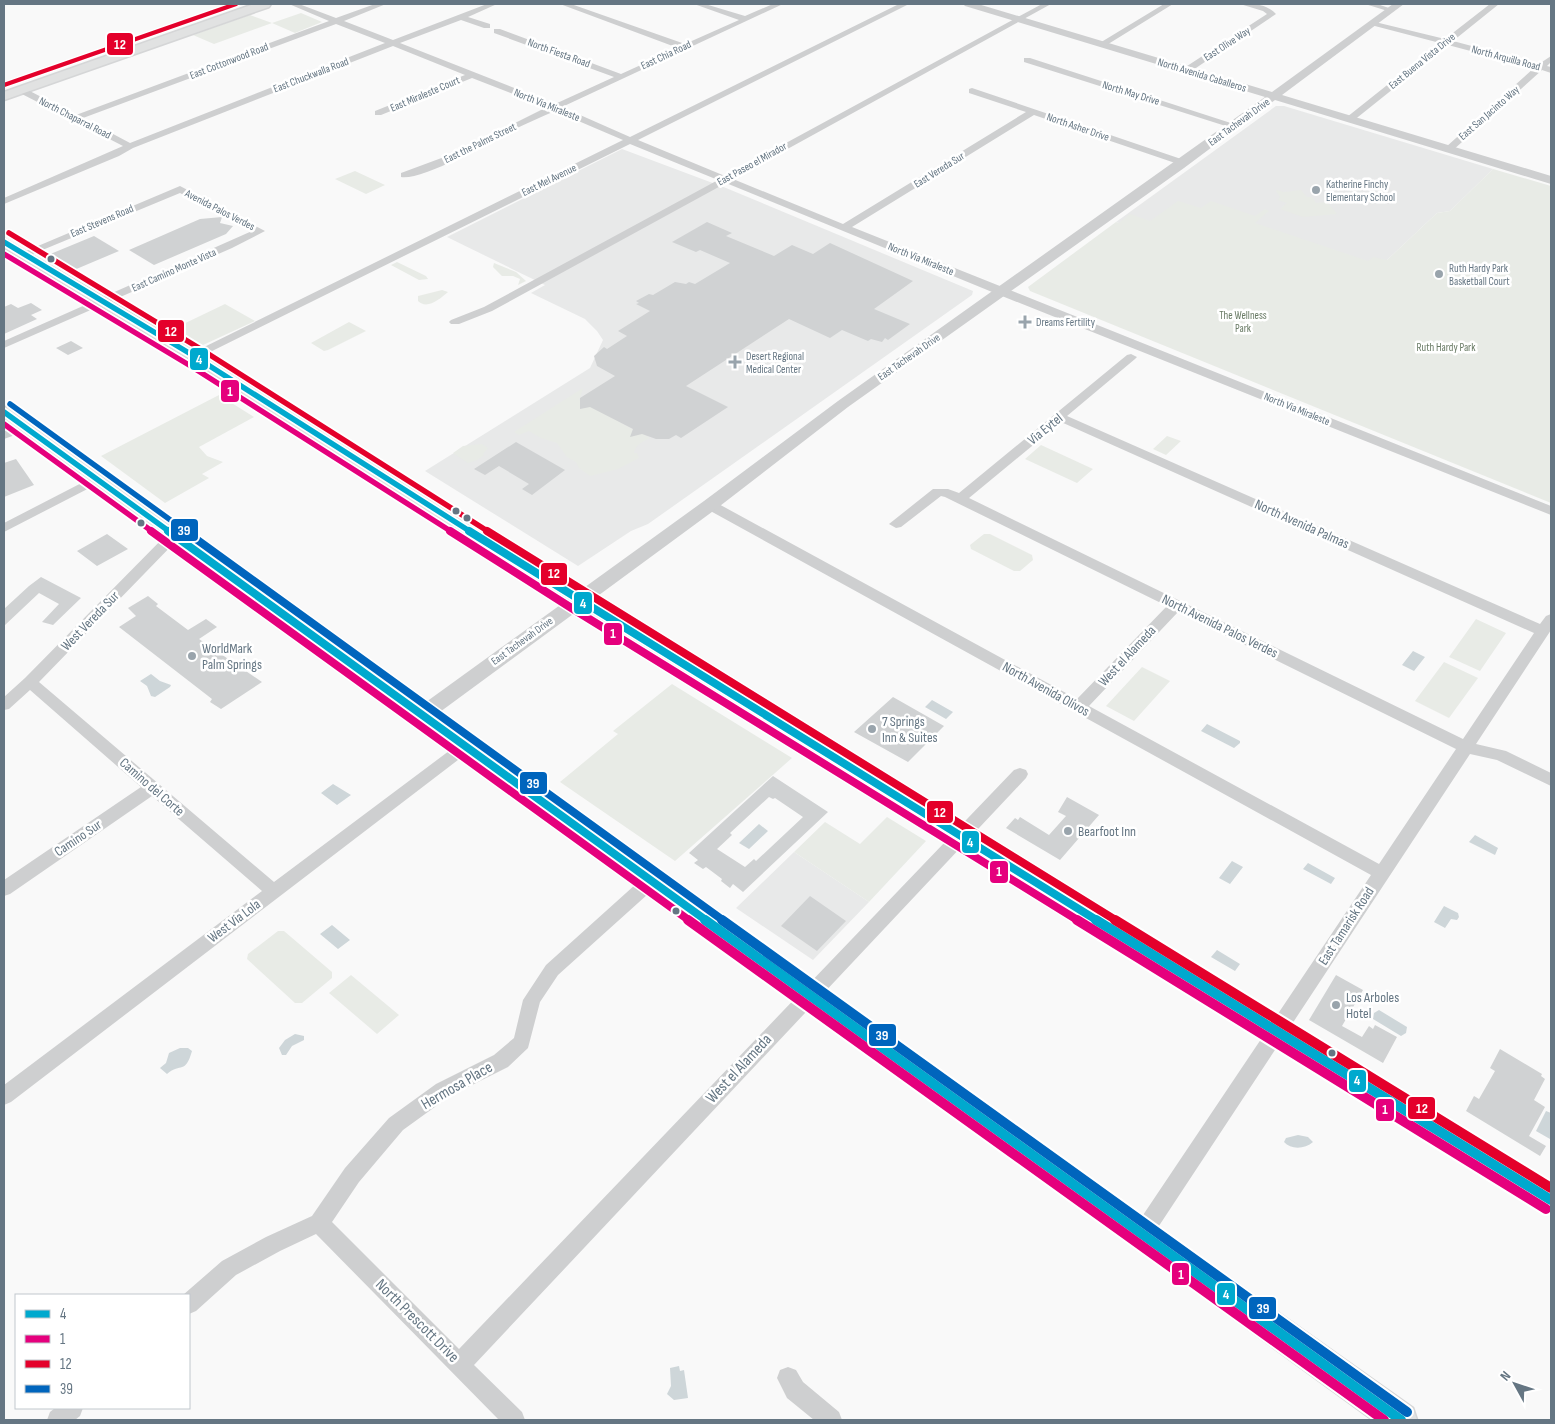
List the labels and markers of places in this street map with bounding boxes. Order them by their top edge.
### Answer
place label: Katherine Finchy Elementary School [1326,178,1395,204]
marker: Katherine Finchy Elementary School [1310,184,1322,196]
unlabelled marker [46,254,56,264]
place label: Ruth Hardy Park Basketball Court [1449,262,1510,288]
marker: Ruth Hardy Park Basketball Court [1433,268,1445,280]
marker: Dreams Fertility [1018,315,1032,329]
place label: Dreams Fertility [1036,316,1096,329]
place label: Desert Regional Medical Center [746,350,804,376]
marker: Desert Regional Medical Center [728,355,742,369]
unlabelled marker [451,506,461,516]
unlabelled marker [462,513,472,523]
unlabelled marker [136,518,146,528]
place label: WorldMark Palm Springs [202,640,262,673]
marker: WorldMark Palm Springs [186,650,198,662]
place label: 7 Springs Inn & Suites [882,713,938,746]
marker: 7 Springs Inn & Suites [866,723,878,735]
place label: Bearfoot Inn [1078,823,1136,840]
marker: Bearfoot Inn [1062,825,1074,837]
unlabelled marker [671,906,681,916]
place label: Los Arboles Hotel [1346,989,1399,1022]
marker: Los Arboles Hotel [1330,999,1342,1011]
unlabelled marker [1327,1048,1337,1058]

